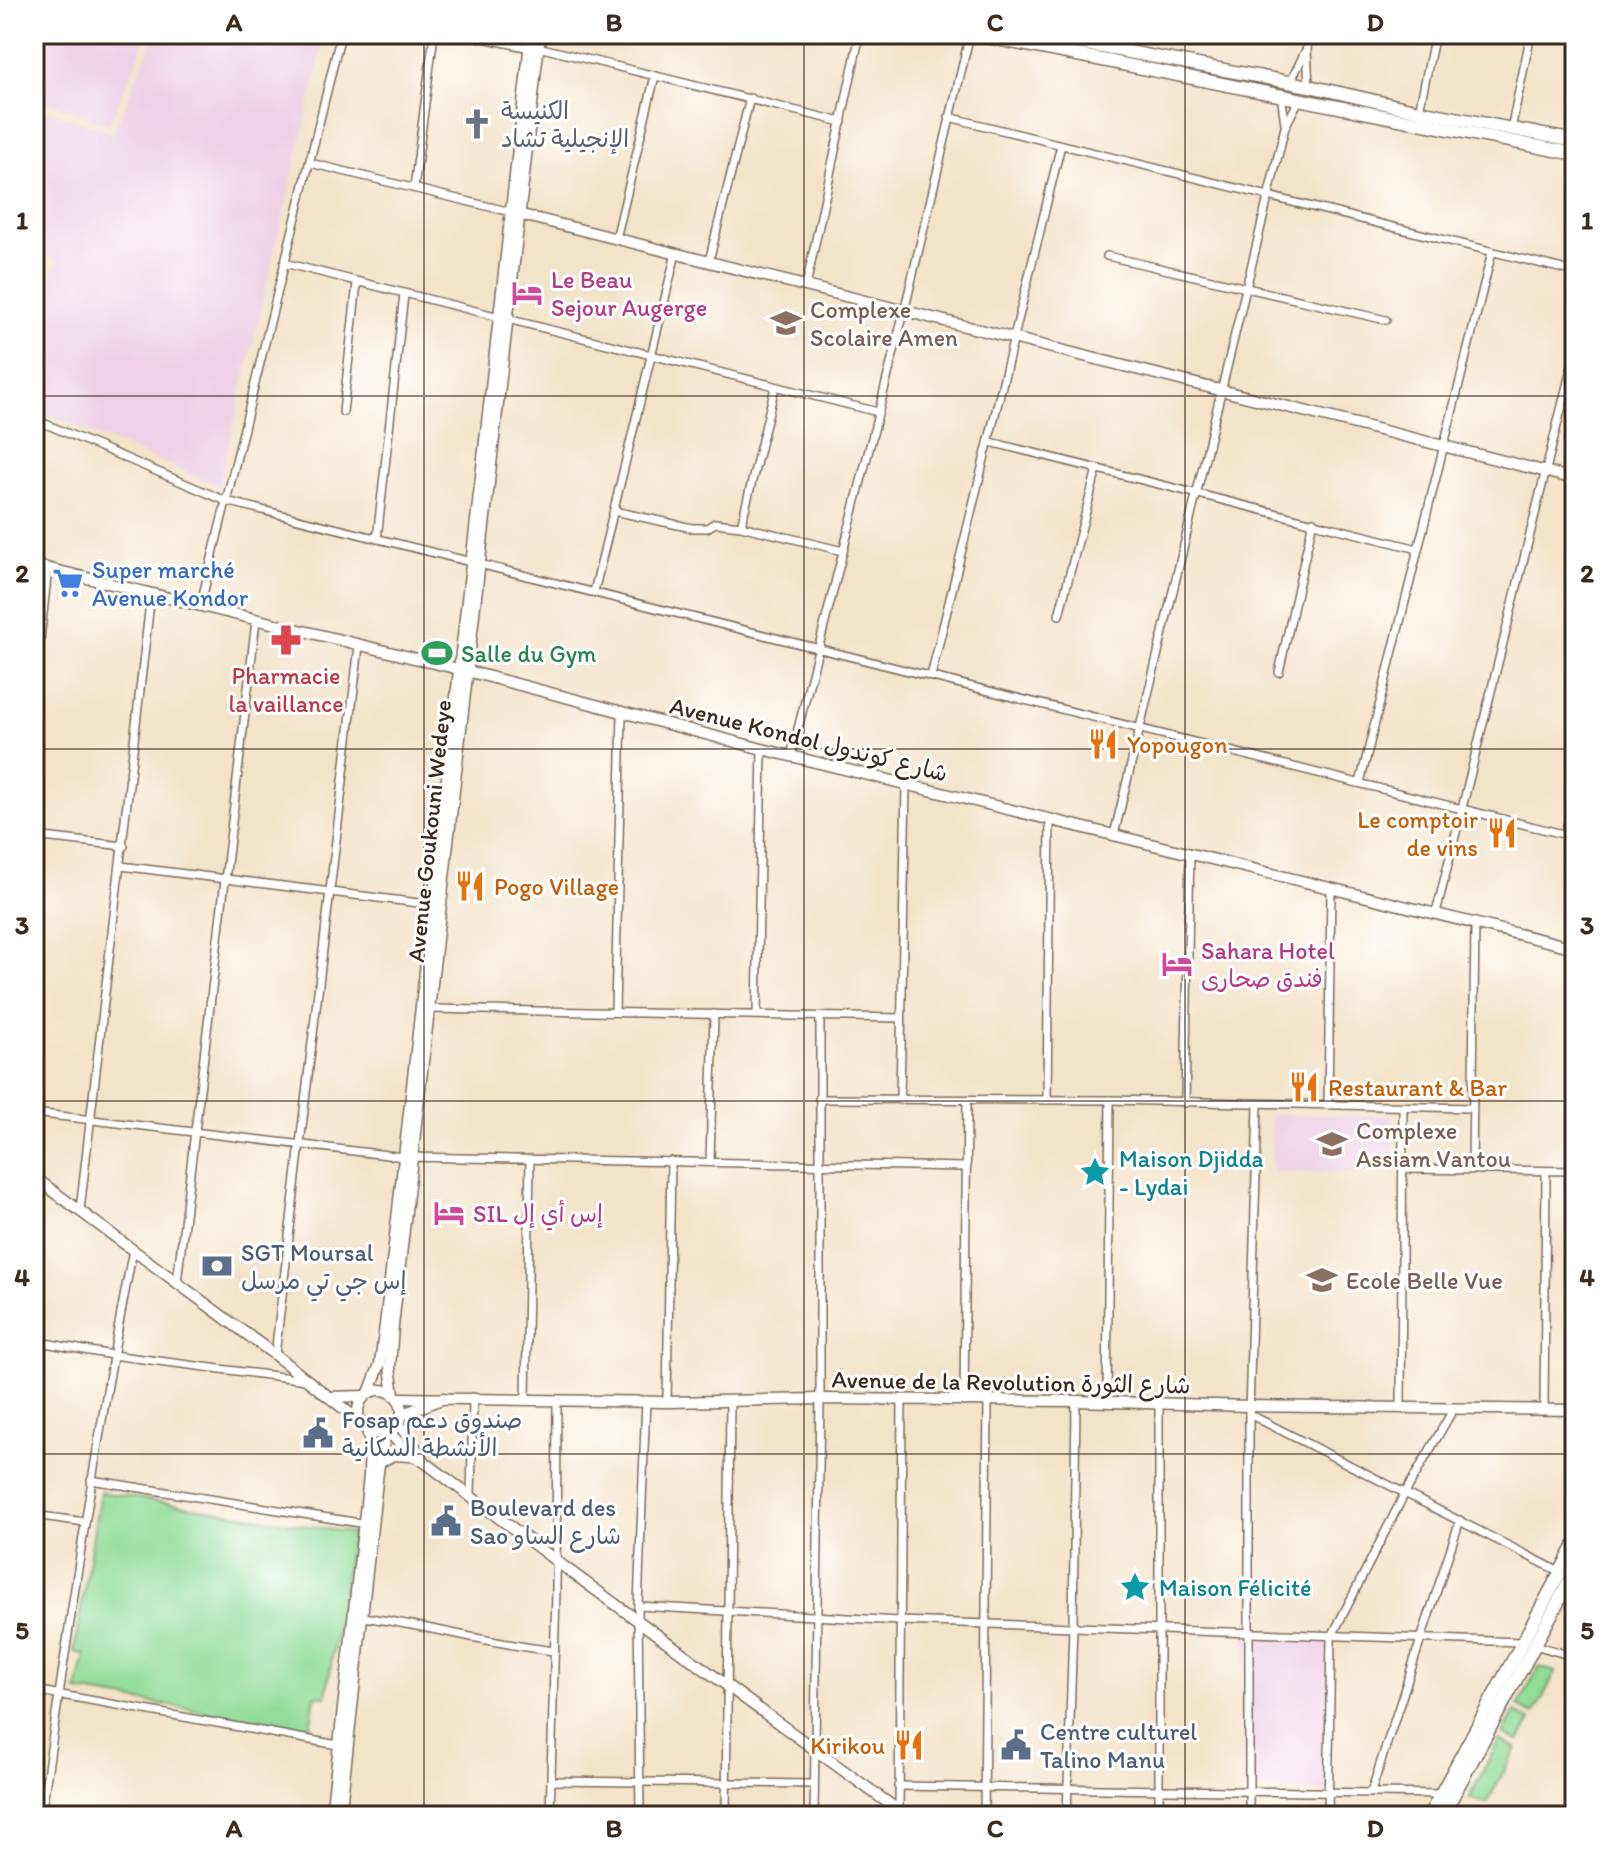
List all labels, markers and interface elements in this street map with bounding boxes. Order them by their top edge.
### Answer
text: A [225,6,243,38]
text: B [606,6,623,38]
text: C [987,6,1004,38]
text: D [1366,6,1384,38]
place label: الكنيسة الإنجيلية تشاد [501,96,629,154]
church icon: الكنيسة الإنجيلية تشاد [460,107,494,141]
text: 1 [16,204,28,236]
text: 1 [1581,204,1593,236]
place label: Le Beau Sejour Augerge [551,265,707,322]
hotel icon: Le Beau Sejour Augerge [510,276,544,310]
place label: Complexe Scolaire Amen [810,295,958,352]
school or university icon: Complexe Scolaire Amen [769,306,803,340]
place label: Super marché Avenue Kondor [92,555,248,612]
text: 2 [15,557,29,589]
text: 2 [1580,557,1594,589]
supermarket icon: Super marché Avenue Kondor [51,566,85,600]
pharmacy icon: Pharmacie la vaillance [269,623,303,657]
sports icon: Salle du Gym [420,636,454,670]
place label: Salle du Gym [461,639,596,668]
place label: Pharmacie la vaillance [228,661,344,718]
street label: Avenue Kondol شارع كوندول [666,690,951,790]
street label: Avenue Goukouni Wedeye [401,698,457,964]
restaurant icon: Yopougon [1086,727,1120,761]
place label: Yopougon [1127,730,1228,759]
place label: Le comptoir de vins [1357,805,1478,862]
restaurant icon: Le comptoir de vins [1485,816,1519,850]
restaurant icon: Pogo Village [453,869,487,903]
place label: Pogo Village [494,872,619,901]
text: 3 [15,909,29,941]
text: 3 [1580,909,1594,941]
place label: Sahara Hotel فندق صحارى [1201,936,1335,993]
hotel icon: Sahara Hotel فندق صحارى [1160,947,1194,981]
restaurant icon: Restaurant & Bar [1287,1070,1321,1104]
place label: Restaurant & Bar [1328,1073,1507,1102]
place label: Complexe Assiam Vantou [1356,1116,1511,1173]
school or university icon: Complexe Assiam Vantou [1315,1127,1349,1161]
place label: Maison Djidda - Lydai [1119,1144,1264,1201]
place icon: Maison Djidda - Lydai [1078,1155,1112,1189]
hotel icon: SIL إس أي إل [432,1196,466,1230]
place label: SIL إس أي إل [473,1199,603,1231]
place label: SGT Moursal إس جي تي مرسل [241,1238,407,1302]
bank icon: SGT Moursal إس جي تي مرسل [200,1249,234,1283]
text: 4 [14,1261,30,1293]
text: 4 [1579,1261,1595,1293]
school or university icon: Ecole Belle Vue [1305,1263,1339,1297]
place label: Ecole Belle Vue [1346,1266,1503,1295]
street label: Avenue de la Revolution شارع الثورة [831,1364,1191,1403]
place label: Fosap صندوق دعم الأنشطة السكانية [342,1405,522,1462]
public building icon: Fosap صندوق دعم الأنشطة السكانية [301,1416,335,1450]
place label: Boulevard des Sao شارع الساو [470,1493,621,1553]
public building icon: Boulevard des Sao شارع الساو [429,1504,463,1538]
place icon: Maison Félicité [1118,1570,1152,1604]
place label: Maison Félicité [1159,1573,1311,1602]
text: 5 [15,1614,29,1646]
text: 5 [1580,1614,1594,1646]
place label: Centre culturel Talino Manu [1040,1717,1197,1774]
restaurant icon: Kirikou [892,1728,926,1762]
public building icon: Centre culturel Talino Manu [999,1728,1033,1762]
place label: Kirikou [810,1731,885,1760]
text: A [225,1812,243,1844]
text: B [606,1812,623,1844]
text: C [987,1812,1004,1844]
text: D [1366,1812,1384,1844]

